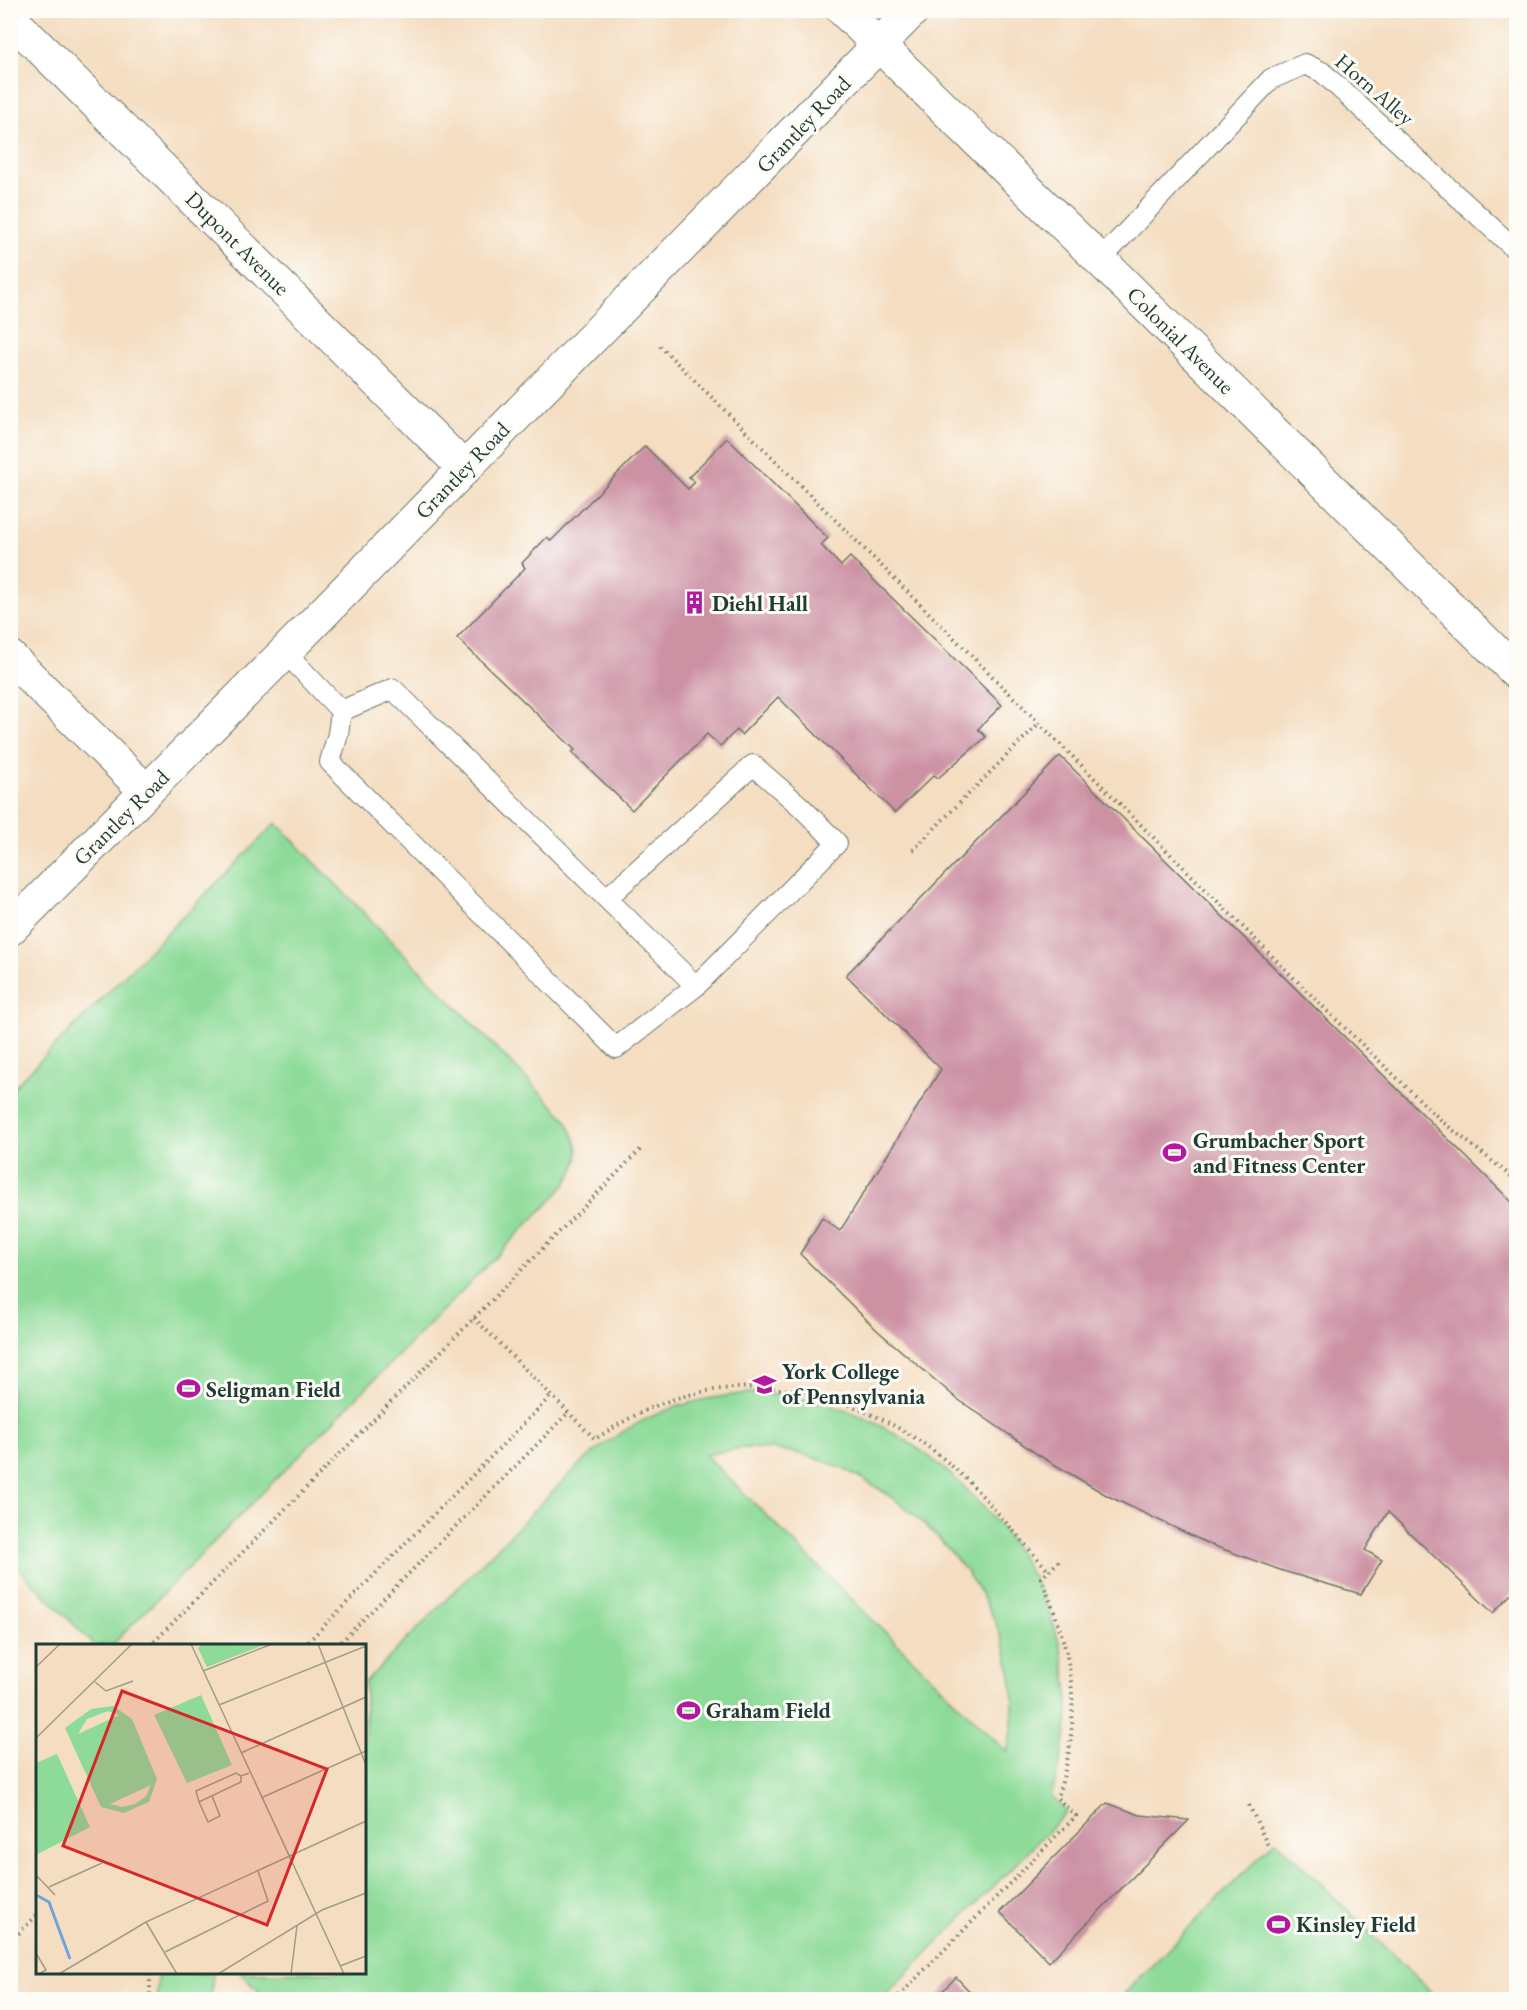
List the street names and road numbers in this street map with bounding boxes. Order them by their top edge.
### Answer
street label: Horn Alley [1329,47,1421,132]
street label: Grantley Road [750,69,858,179]
street label: Dupont Avenue [179,185,296,302]
street label: Colonial Avenue [1121,280,1241,401]
street label: Grantley Road [409,415,517,525]
street label: Grantley Road [67,762,176,872]

